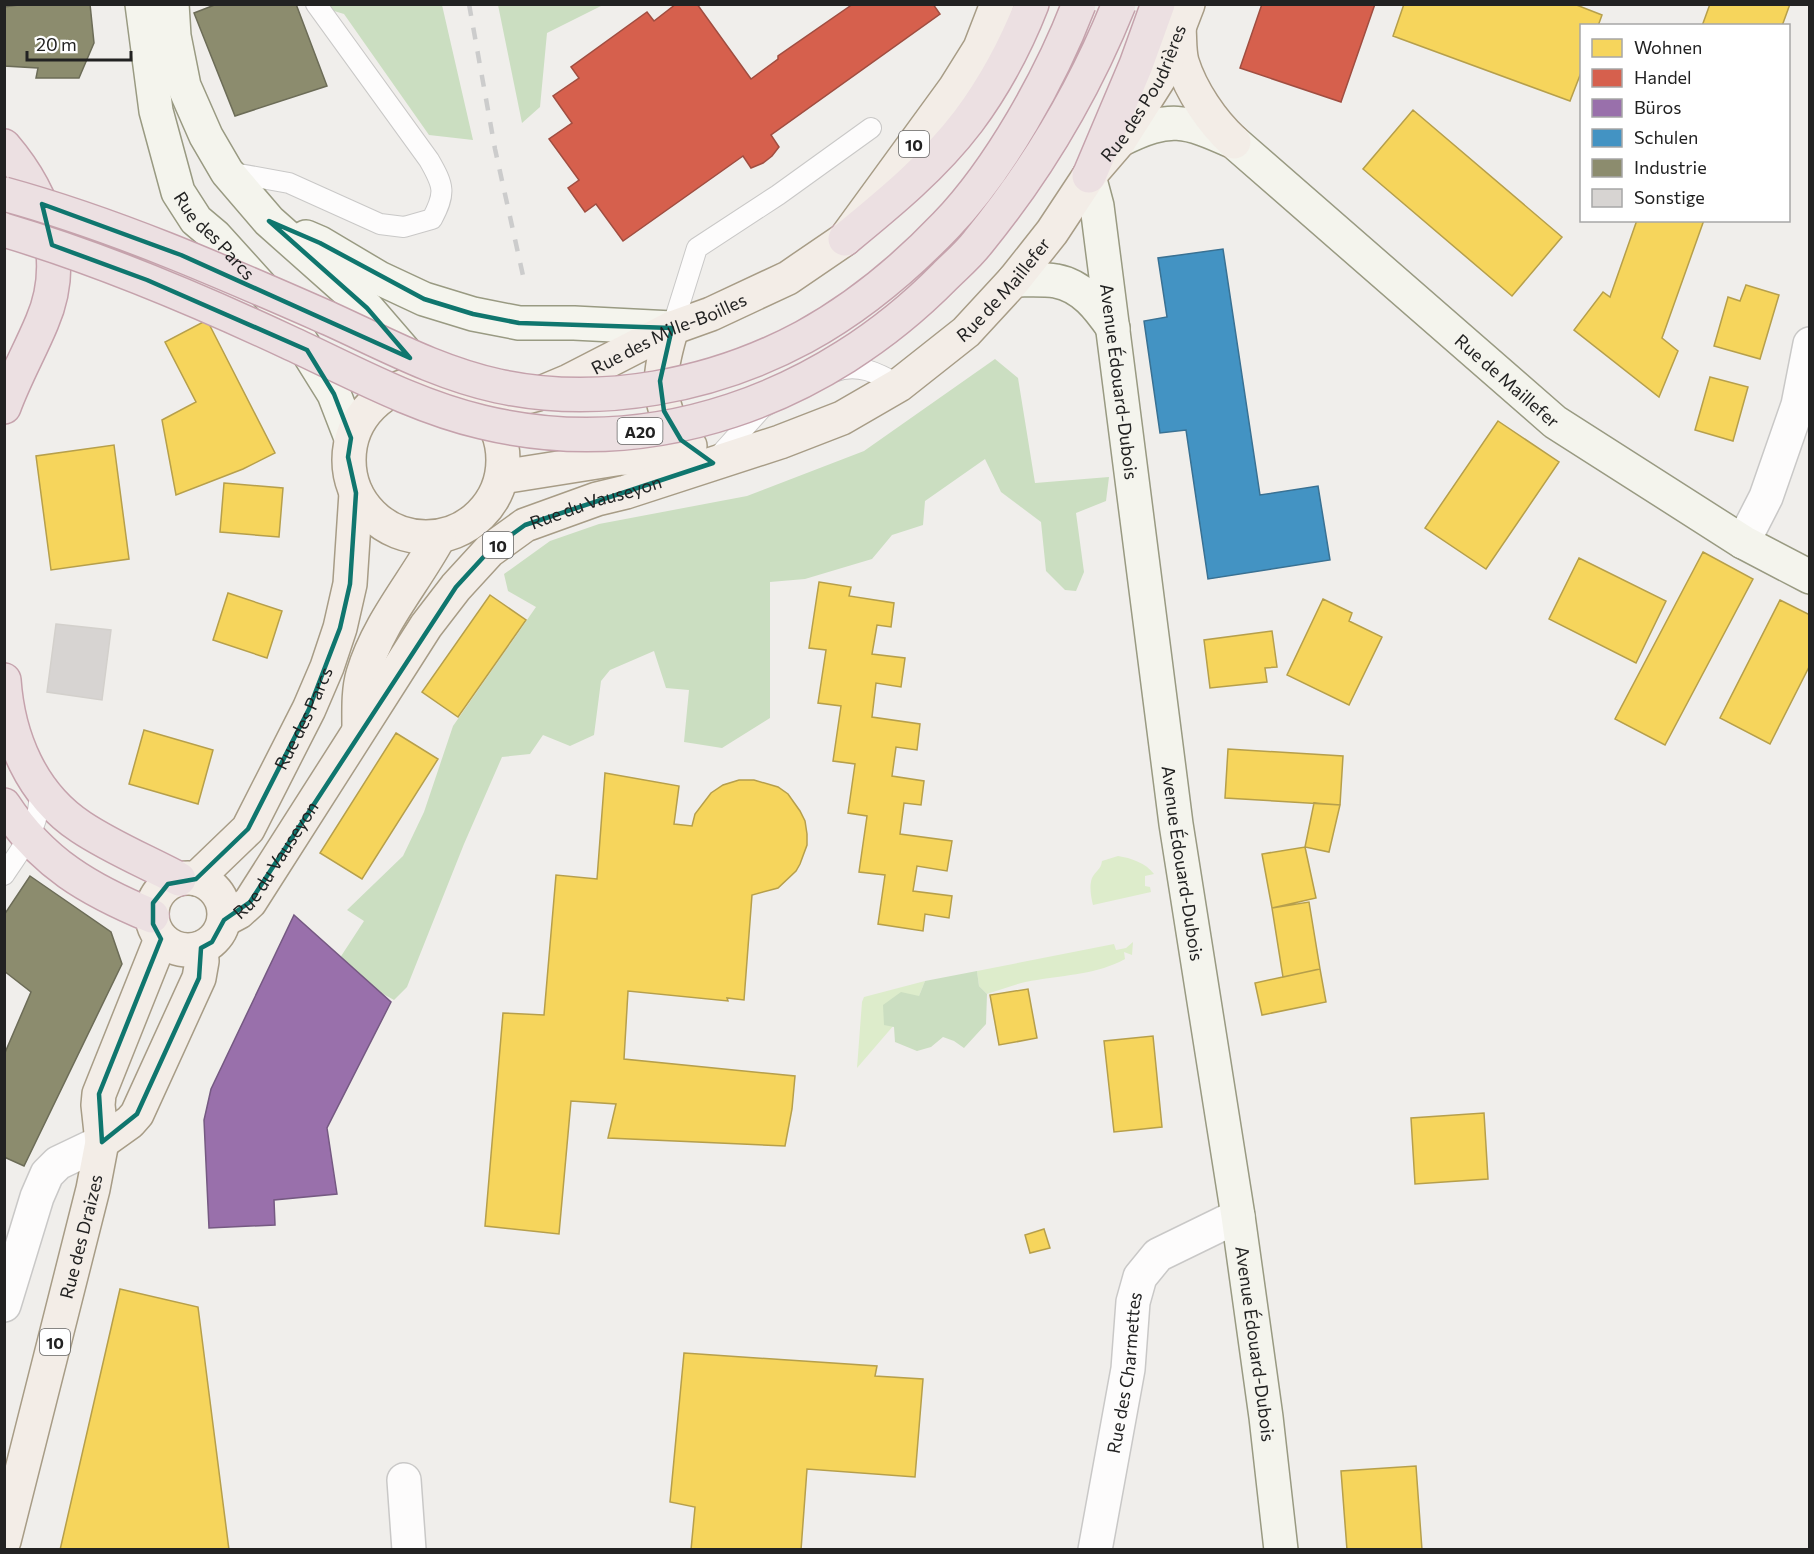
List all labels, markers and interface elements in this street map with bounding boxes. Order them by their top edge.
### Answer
street label: Rue des Poudrières [1096,21,1190,166]
scale bar [27,24,130,62]
legend [1580,24,1790,222]
text: 20 m [36,33,77,55]
text: Wohnen [1634,36,1702,58]
text: Handel [1634,66,1692,88]
text: Büros [1634,96,1681,118]
text: Schulen [1634,126,1698,148]
road number: 10 [899,131,929,157]
text: Industrie [1634,156,1707,178]
text: Sonstige [1634,186,1705,208]
street label: Rue des Parcs [170,187,260,284]
street label: Rue de Maillefer [952,233,1054,346]
street label: Avenue Édouard-Dubois [1096,282,1143,481]
street label: Rue des Mille-Boilles [587,288,750,379]
street label: Rue de Maillefer [1451,329,1564,432]
road number: A20 [618,418,662,444]
street label: Rue du Vauseyon [527,470,664,533]
road number: 10 [483,532,513,558]
street label: Rue des Parcs [269,663,337,773]
street label: Avenue Édouard-Dubois [1158,764,1209,963]
street label: Rue du Vauseyon [228,797,323,923]
street label: Rue des Draizes [55,1173,107,1301]
street label: Avenue Édouard-Dubois [1231,1245,1280,1443]
street label: Rue des Charmettes [1102,1289,1146,1455]
road number: 10 [40,1329,70,1355]

